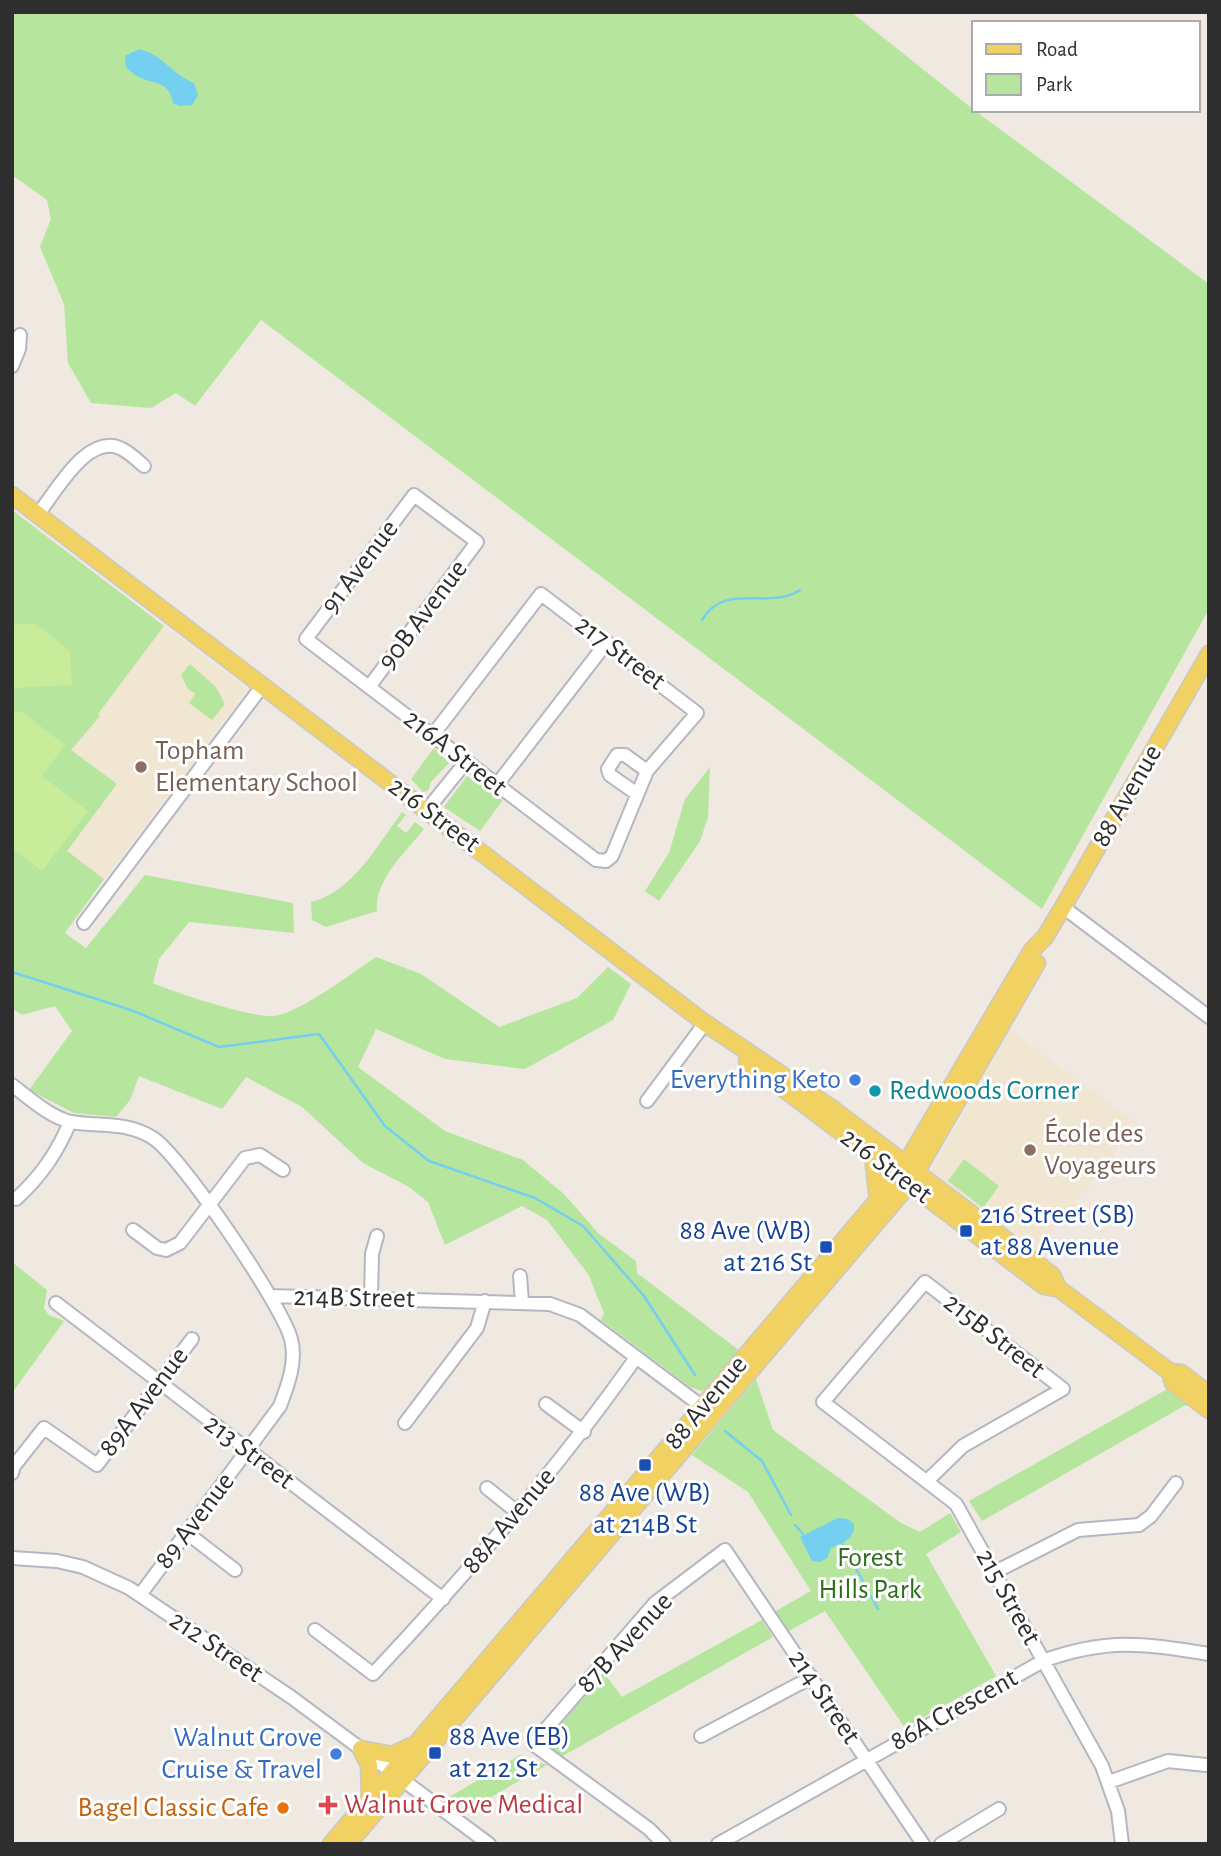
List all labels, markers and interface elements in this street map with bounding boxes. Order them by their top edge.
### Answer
legend [972,21,1200,112]
text: Road [1036,39,1078,60]
text: Park [1036,74,1073,95]
street label: 91 Avenue [316,515,404,619]
street label: 90B Avenue [373,555,473,675]
street label: 217 Street [570,610,670,696]
street label: 216A Street [398,704,512,802]
place label: Topham Elementary School [155,737,358,797]
street label: 88 Avenue [1087,740,1167,852]
marker: Topham Elementary School [133,759,149,775]
street label: 216 Street [383,772,485,858]
place label: Everything Keto [670,1066,841,1094]
marker: Everything Keto [847,1072,863,1088]
place label: Redwoods Corner [889,1077,1079,1105]
marker: Redwoods Corner [867,1083,883,1099]
place label: École des Voyageurs [1044,1117,1156,1180]
street label: 216 Street [835,1123,937,1209]
marker: École des Voyageurs [1022,1142,1038,1158]
place label: 216 Street (SB) at 88 Avenue [980,1201,1136,1261]
place label: 88 Ave (WB) at 216 St [680,1217,812,1277]
marker: 216 Street (SB) at 88 Avenue [958,1223,974,1239]
marker: 88 Ave (WB) at 216 St [818,1239,834,1255]
street label: 214B Street [293,1283,415,1313]
street label: 215B Street [938,1288,1050,1384]
street label: 89A Avenue [94,1342,194,1462]
street label: 88 Avenue [659,1351,753,1455]
street label: 213 Street [199,1409,299,1495]
marker: 88 Ave (WB) at 214B St [637,1457,653,1473]
street label: 88A Avenue [457,1463,561,1579]
street label: 89 Avenue [150,1468,240,1574]
place label: 88 Ave (WB) at 214B St [579,1479,711,1539]
park label: Forest Hills Park [818,1544,922,1604]
street label: 215 Street [970,1544,1046,1650]
street label: 87B Avenue [572,1587,678,1699]
street label: 212 Street [164,1606,268,1688]
street label: 214 Street [783,1645,865,1749]
street label: 86A Crescent [886,1664,1022,1756]
place label: 88 Ave (EB) at 212 St [449,1723,570,1783]
place label: Walnut Grove Cruise & Travel [161,1724,322,1784]
marker: 88 Ave (EB) at 212 St [427,1745,443,1761]
marker: Walnut Grove Cruise & Travel [328,1746,344,1762]
place label: Walnut Grove Medical [344,1791,583,1819]
place label: Bagel Classic Cafe [78,1794,269,1822]
marker: Walnut Grove Medical [318,1795,338,1815]
marker: Bagel Classic Cafe [275,1800,291,1816]

